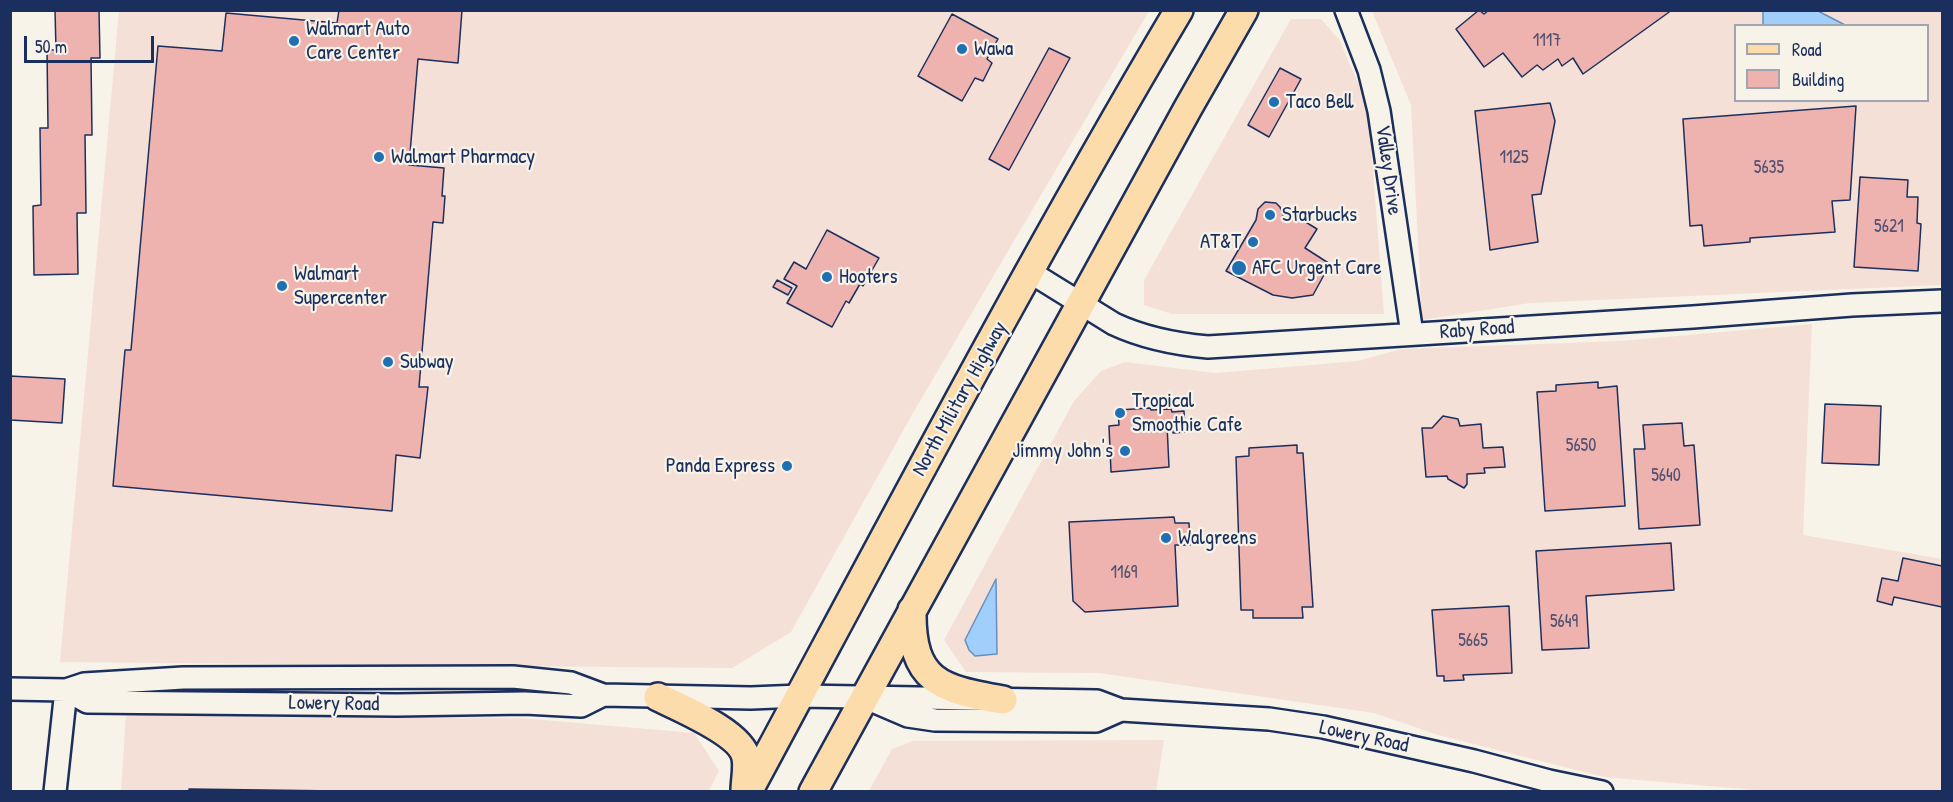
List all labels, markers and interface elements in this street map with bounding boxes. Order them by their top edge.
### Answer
place label: Walmart Auto Care Center [306,16,410,66]
scale bar [27,24,158,62]
legend [1734,24,1929,102]
house number: 1117 [1533,30,1561,52]
text: 50 m [35,34,67,59]
marker: Walmart Auto Care Center [287,34,301,48]
place label: Wawa [974,36,1013,62]
text: Road [1792,37,1822,62]
marker: Wawa [955,42,969,56]
text: Building [1792,67,1844,92]
place label: Taco Bell [1286,89,1354,115]
marker: Taco Bell [1267,95,1281,109]
street label: Valley Drive [1369,123,1407,217]
place label: Walmart Pharmacy [391,144,535,170]
house number: 1125 [1499,147,1529,169]
marker: Walmart Pharmacy [372,150,386,164]
house number: 5635 [1754,157,1784,179]
place label: Starbucks [1282,202,1357,228]
marker: Starbucks [1263,208,1277,222]
house number: 5621 [1874,216,1904,238]
place label: AT&T [1200,229,1241,255]
marker: AT&T [1246,235,1260,249]
place label: AFC Urgent Care [1252,255,1382,281]
marker: AFC Urgent Care [1230,259,1248,277]
place label: Walmart Supercenter [294,261,387,311]
place label: Hooters [839,264,898,290]
marker: Hooters [820,270,834,284]
marker: Walmart Supercenter [275,279,289,293]
street label: Raby Road [1439,315,1515,345]
street label: North Military Highway [907,317,1013,481]
place label: Subway [400,349,454,375]
marker: Subway [381,355,395,369]
place label: Tropical Smoothie Cafe [1132,388,1242,438]
marker: Tropical Smoothie Cafe [1113,406,1127,420]
house number: 5650 [1566,435,1596,457]
place label: Jimmy John's [1012,438,1113,464]
marker: Jimmy John's [1118,444,1132,458]
place label: Panda Express [666,453,775,479]
marker: Panda Express [780,459,794,473]
house number: 5640 [1651,465,1681,487]
place label: Walgreens [1178,525,1256,551]
marker: Walgreens [1159,531,1173,545]
house number: 1169 [1111,562,1137,584]
house number: 5649 [1550,611,1578,633]
house number: 5665 [1458,630,1488,652]
street label: Lowery Road [289,691,379,717]
street label: Lowery Road [1317,715,1411,759]

